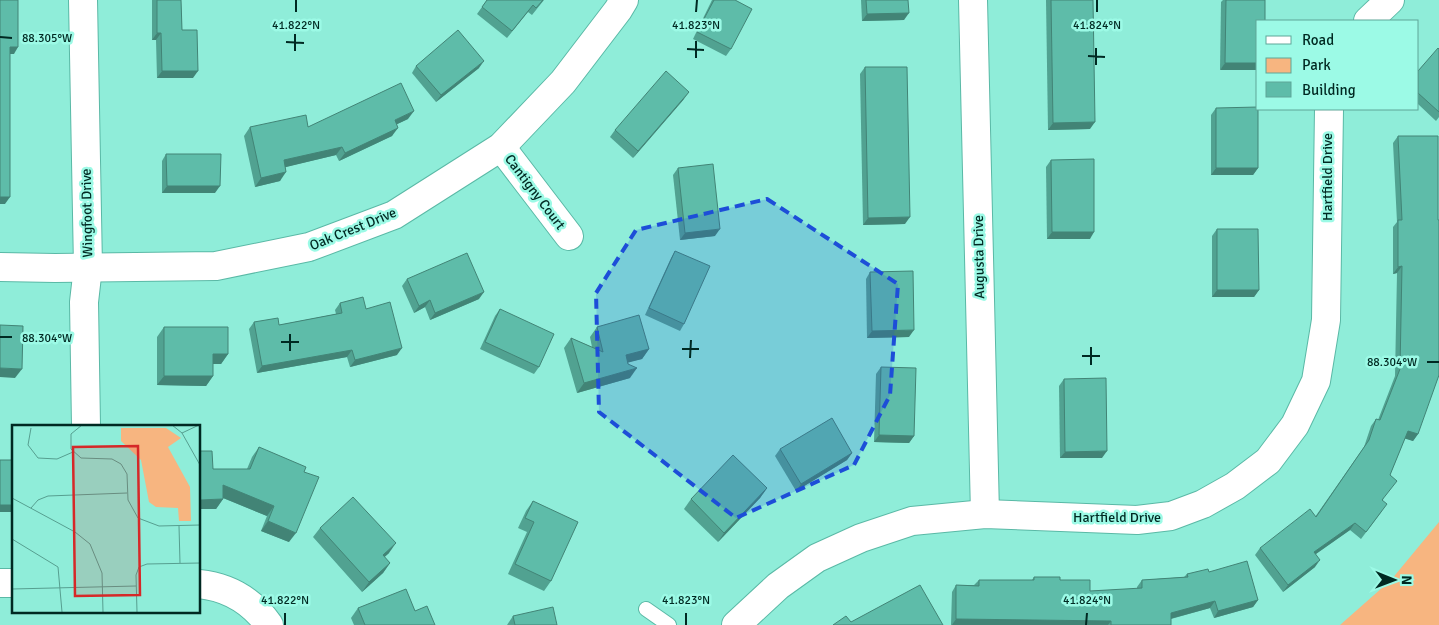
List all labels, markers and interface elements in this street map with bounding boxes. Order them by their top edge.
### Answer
text: 41.822°N [272,18,320,33]
text: 41.823°N [672,18,720,33]
text: 41.824°N [1073,18,1121,33]
legend [1256,20,1419,110]
text: 88.305°W [22,31,72,46]
text: Road [1302,31,1334,49]
text: Park [1302,56,1331,74]
text: Building [1302,81,1356,99]
street label: Hartfield Drive [1319,133,1336,221]
street label: Cantigny Court [501,151,569,233]
street label: Wingfoot Drive [78,168,96,258]
street label: Oak Crest Drive [307,204,399,254]
street label: Augusta Drive [970,215,988,299]
text: 88.304°W [22,331,72,346]
text: 88.304°W [1367,355,1417,370]
inset map [12,425,200,612]
street label: Hartfield Drive [1073,509,1161,526]
north arrow [1369,555,1419,605]
text: N [1398,575,1415,585]
text: 41.822°N [261,593,309,608]
text: 41.823°N [662,593,710,608]
text: 41.824°N [1063,593,1111,608]

